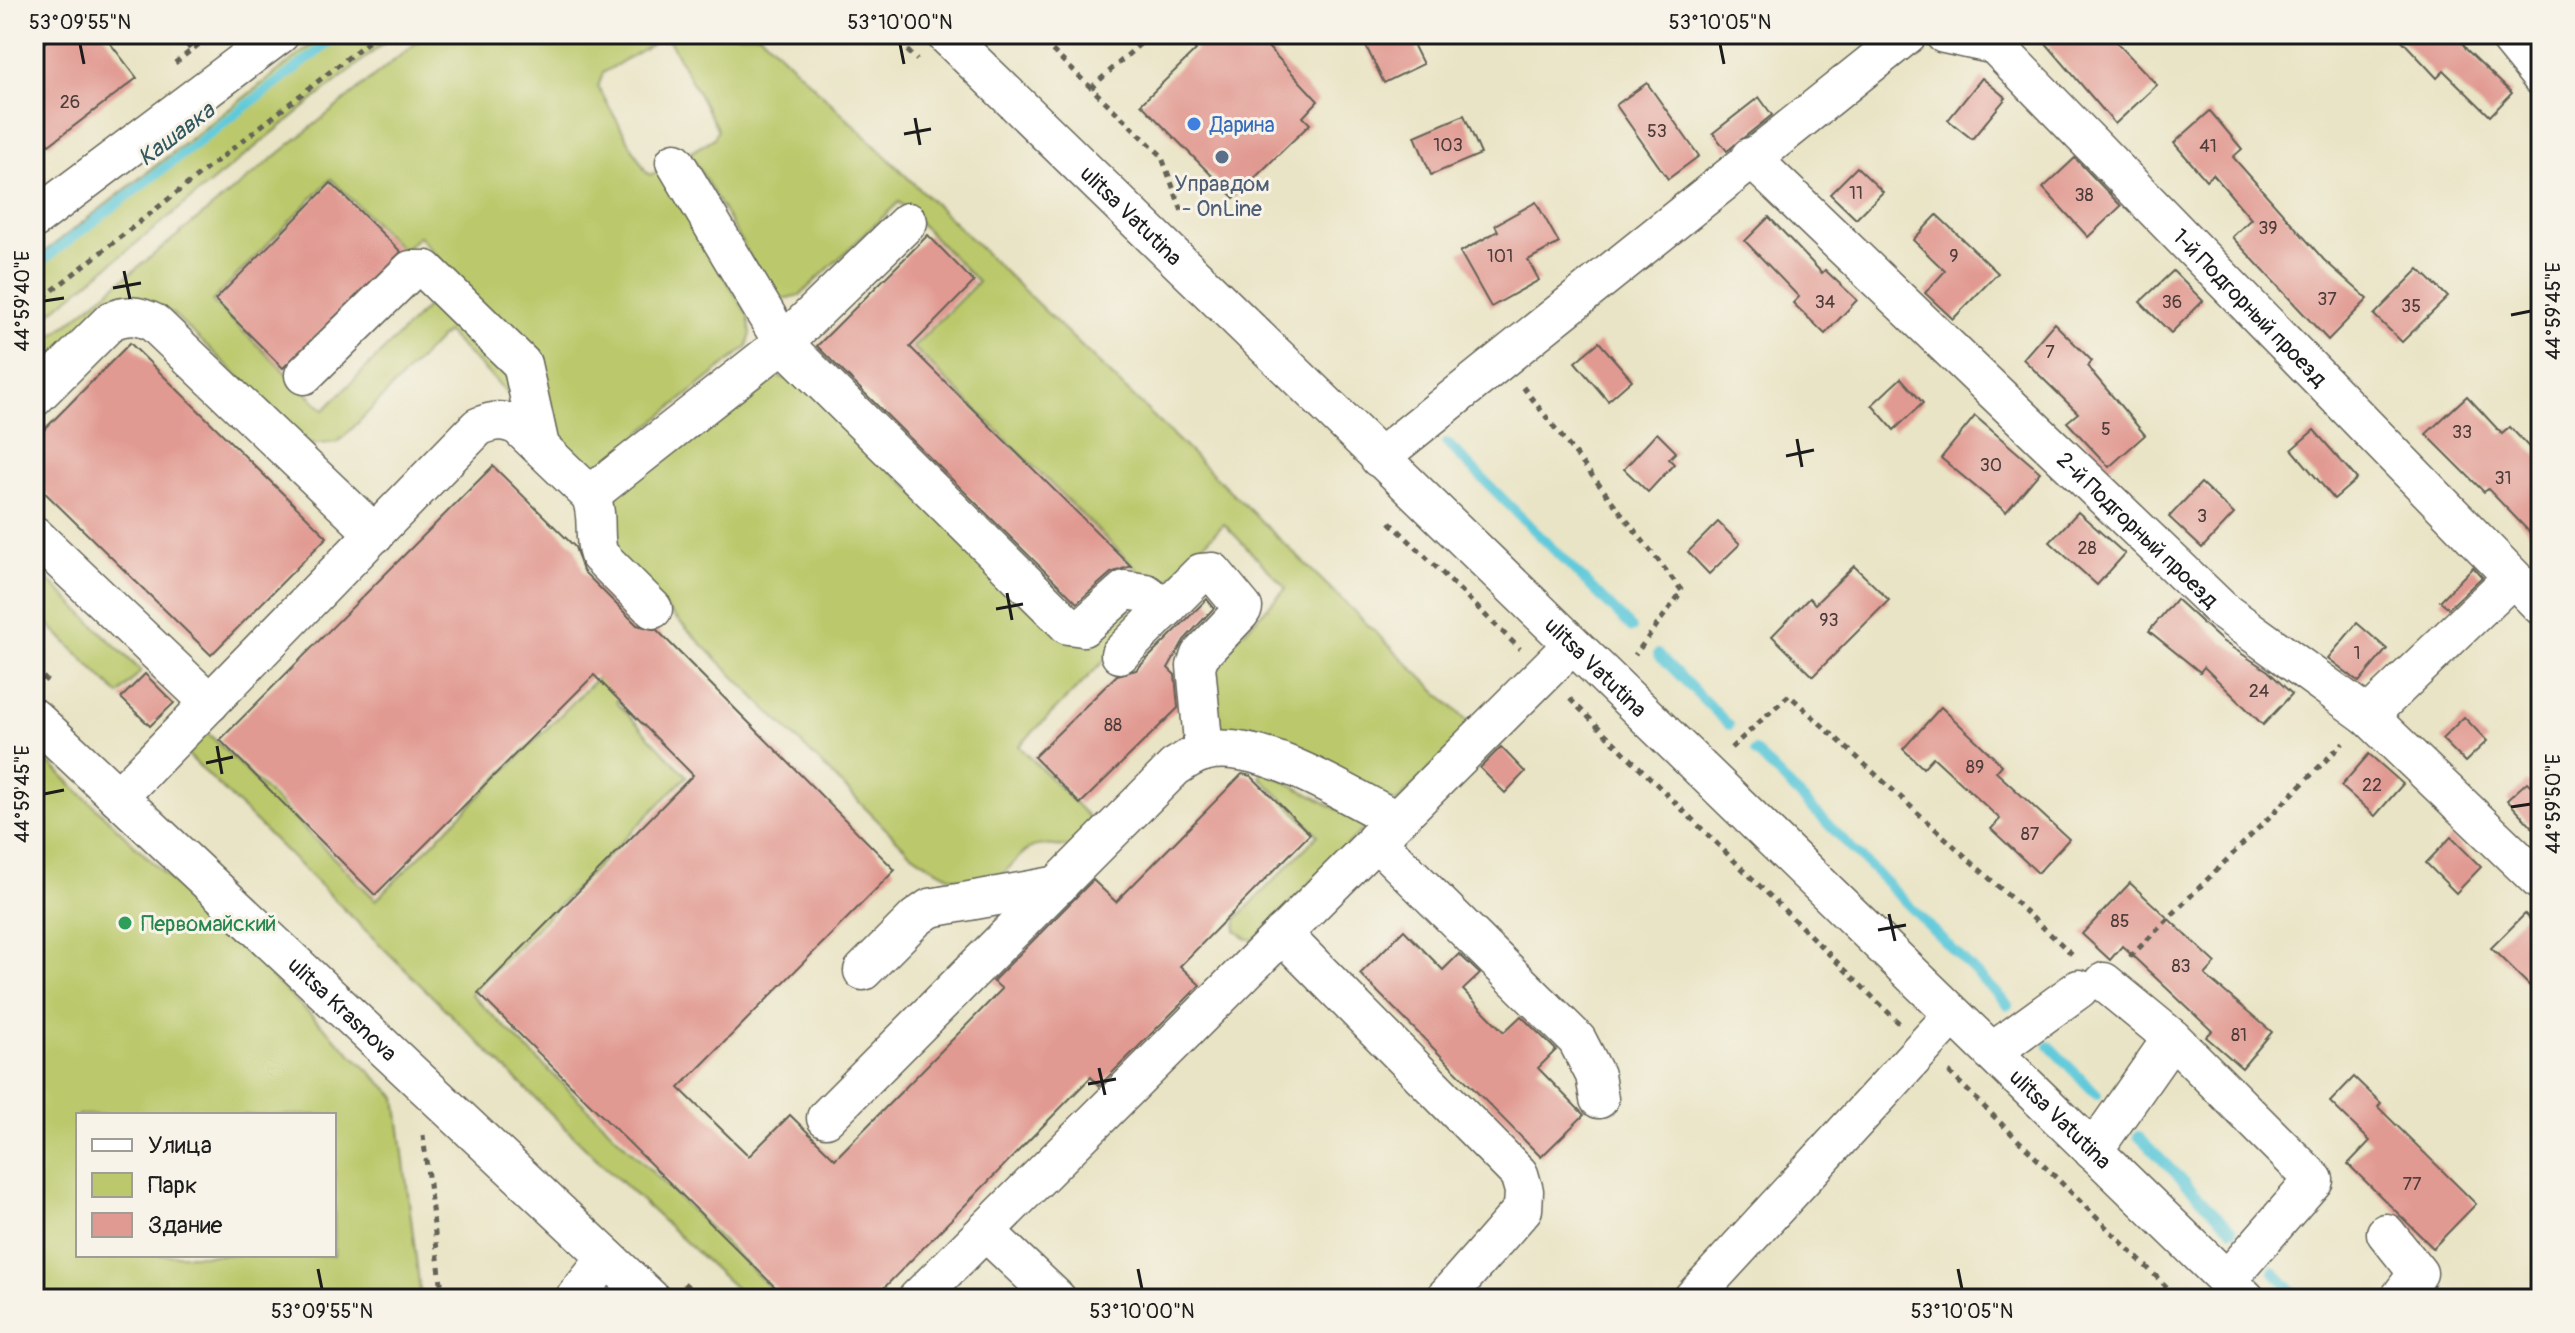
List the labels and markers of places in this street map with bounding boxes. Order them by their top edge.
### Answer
place label: Дарина [1209,111,1275,139]
marker: Дарина [1185,115,1203,133]
marker: Управдом - OnLine [1213,148,1231,166]
place label: Управдом - OnLine [1174,170,1270,223]
place label: Первомайский [141,910,276,938]
marker: Первомайский [116,914,134,932]

